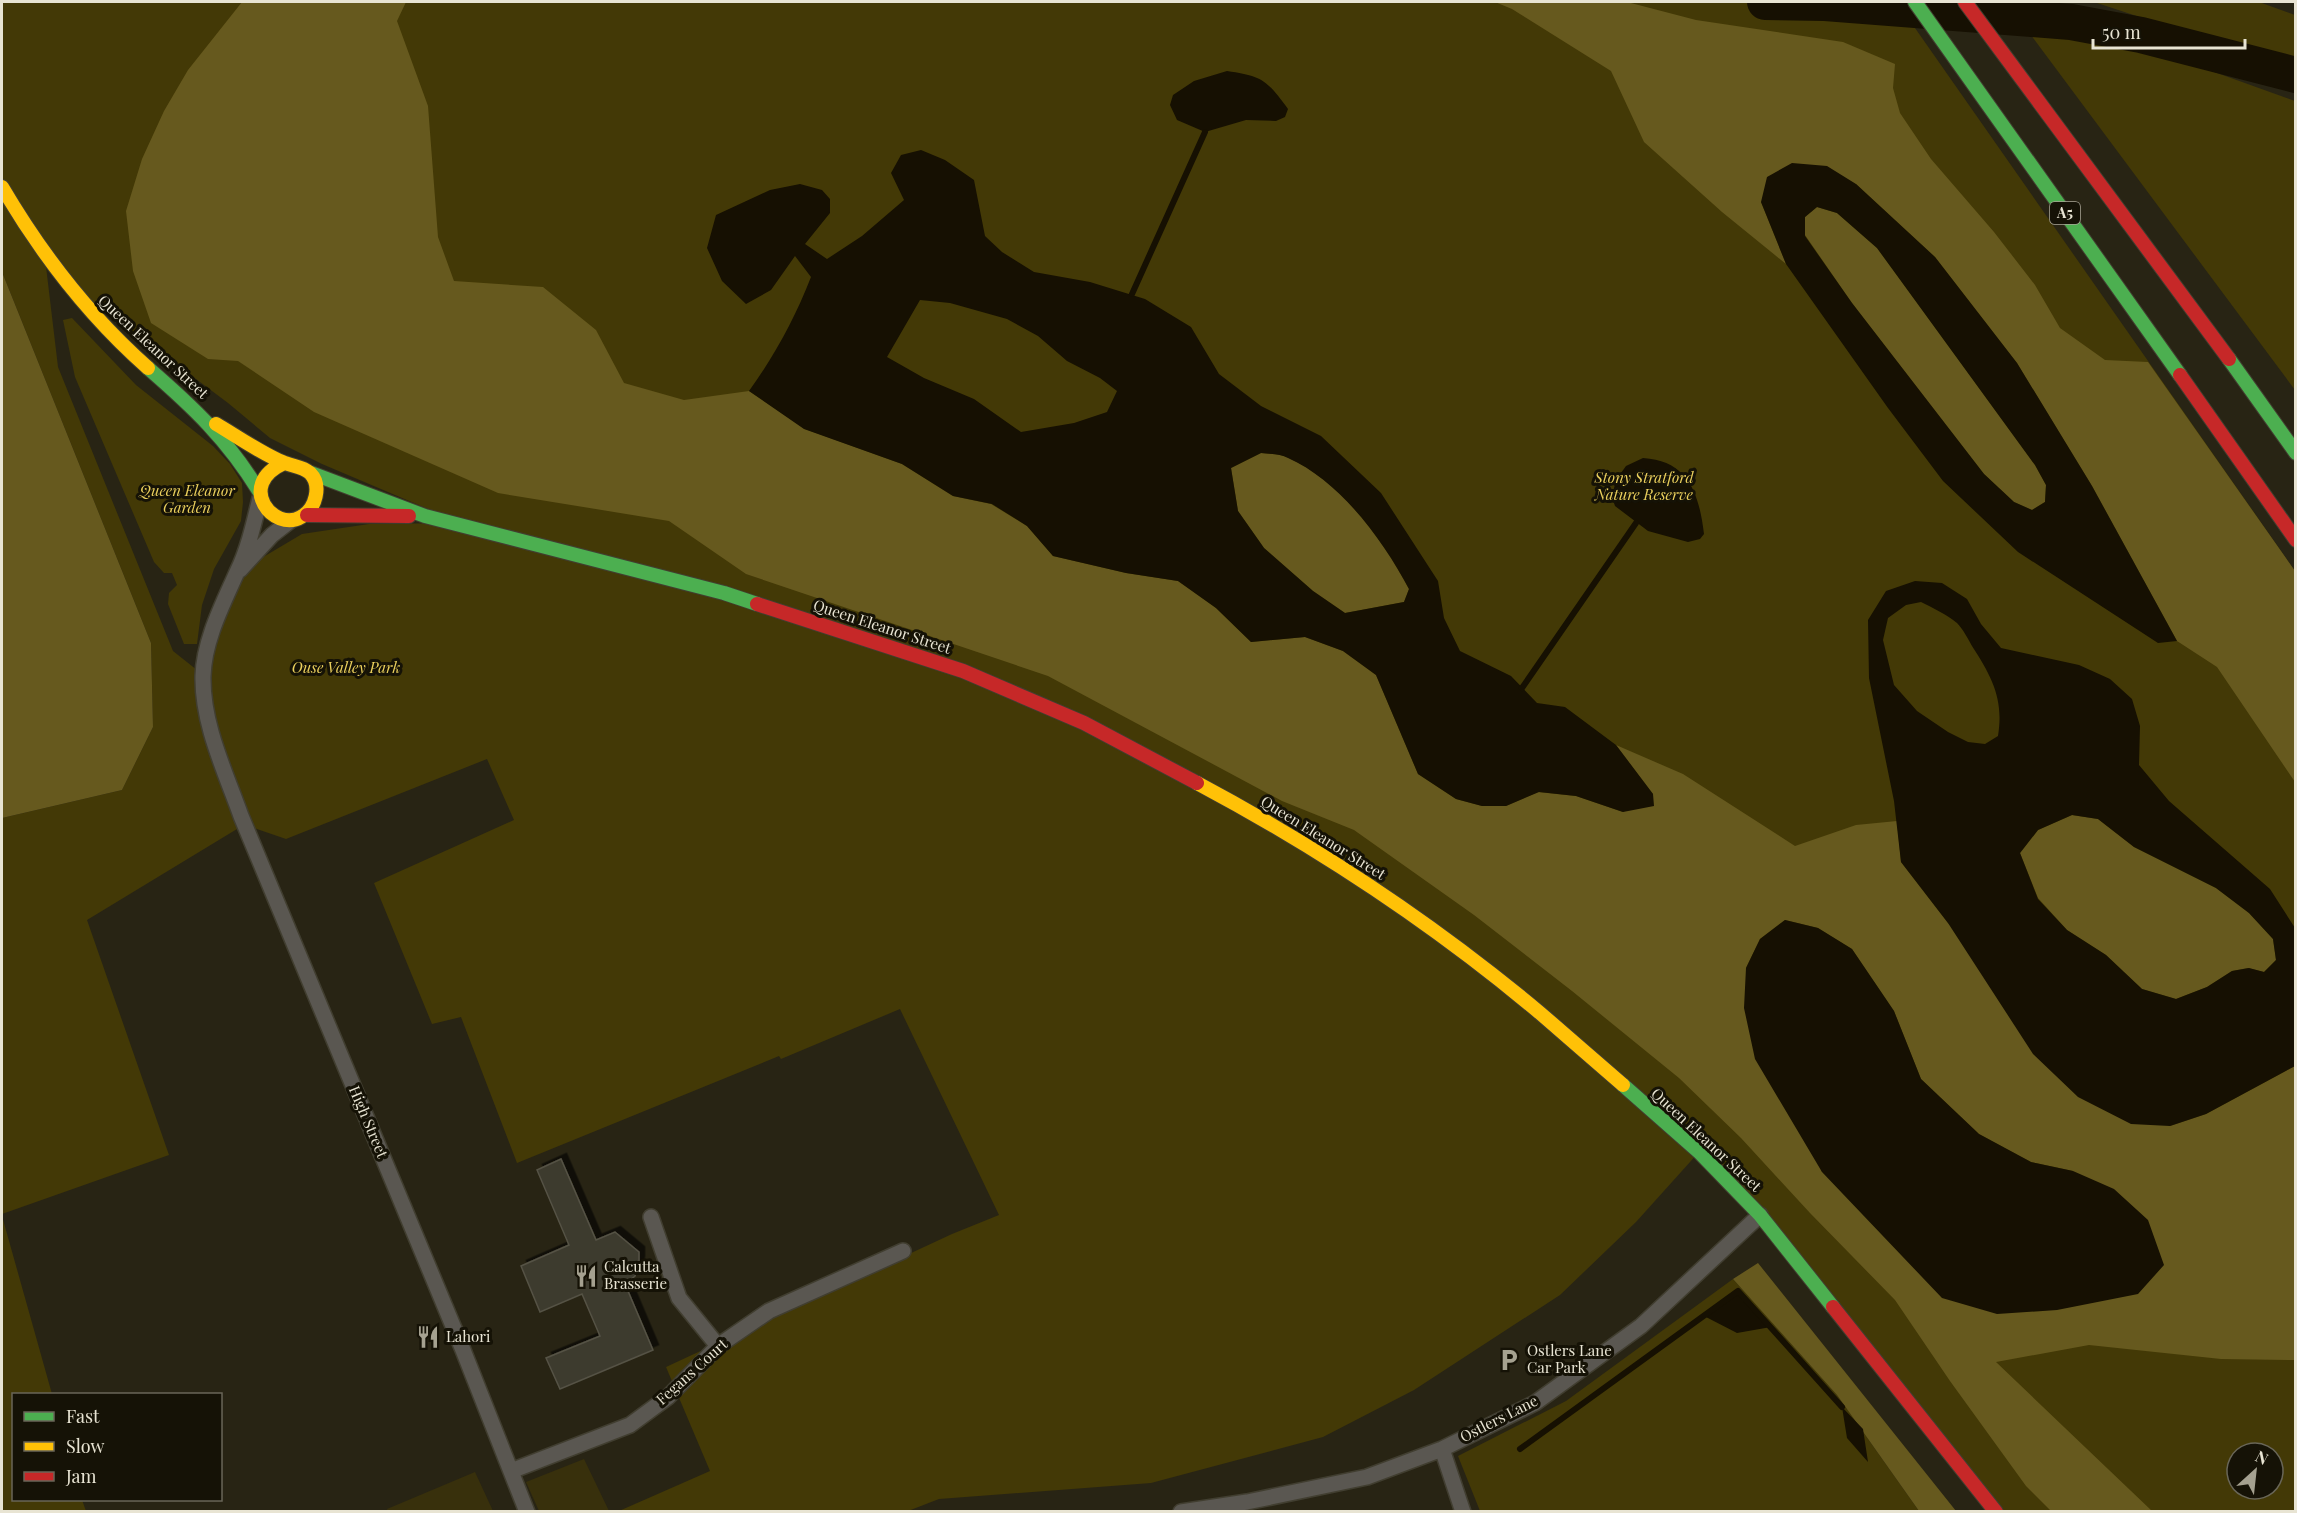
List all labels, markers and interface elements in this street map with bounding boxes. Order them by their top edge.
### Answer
scale bar [2093,12,2244,50]
text: 50 m [2102,20,2141,44]
road number: A5 [2050,202,2080,224]
street label: Queen Eleanor Street [94,290,214,403]
park label: Stony Stratford Nature Reserve [1593,467,1694,504]
park label: Queen Eleanor Garden [138,480,235,517]
street label: Queen Eleanor Street [811,594,954,658]
park label: Ouse Valley Park [292,657,400,677]
street label: Queen Eleanor Street [1257,791,1390,884]
street label: High Street [345,1082,393,1161]
street label: Queen Eleanor Street [1647,1083,1767,1196]
place label: Calcutta Brasserie [604,1256,667,1293]
restaurant icon: Calcutta Brasserie [573,1263,599,1289]
restaurant icon: Lahori [415,1324,441,1350]
place label: Lahori [446,1326,491,1346]
street label: Fegans Court [651,1333,732,1409]
place label: Ostlers Lane Car Park [1527,1340,1612,1377]
parking icon: Ostlers Lane Car Park [1496,1347,1522,1373]
street label: Ostlers Lane [1456,1390,1541,1446]
legend [12,1393,222,1501]
text: Fast [66,1404,100,1428]
text: Slow [66,1434,104,1458]
north arrow [2225,1441,2285,1501]
text: N [2252,1445,2272,1469]
text: Jam [65,1464,96,1488]

